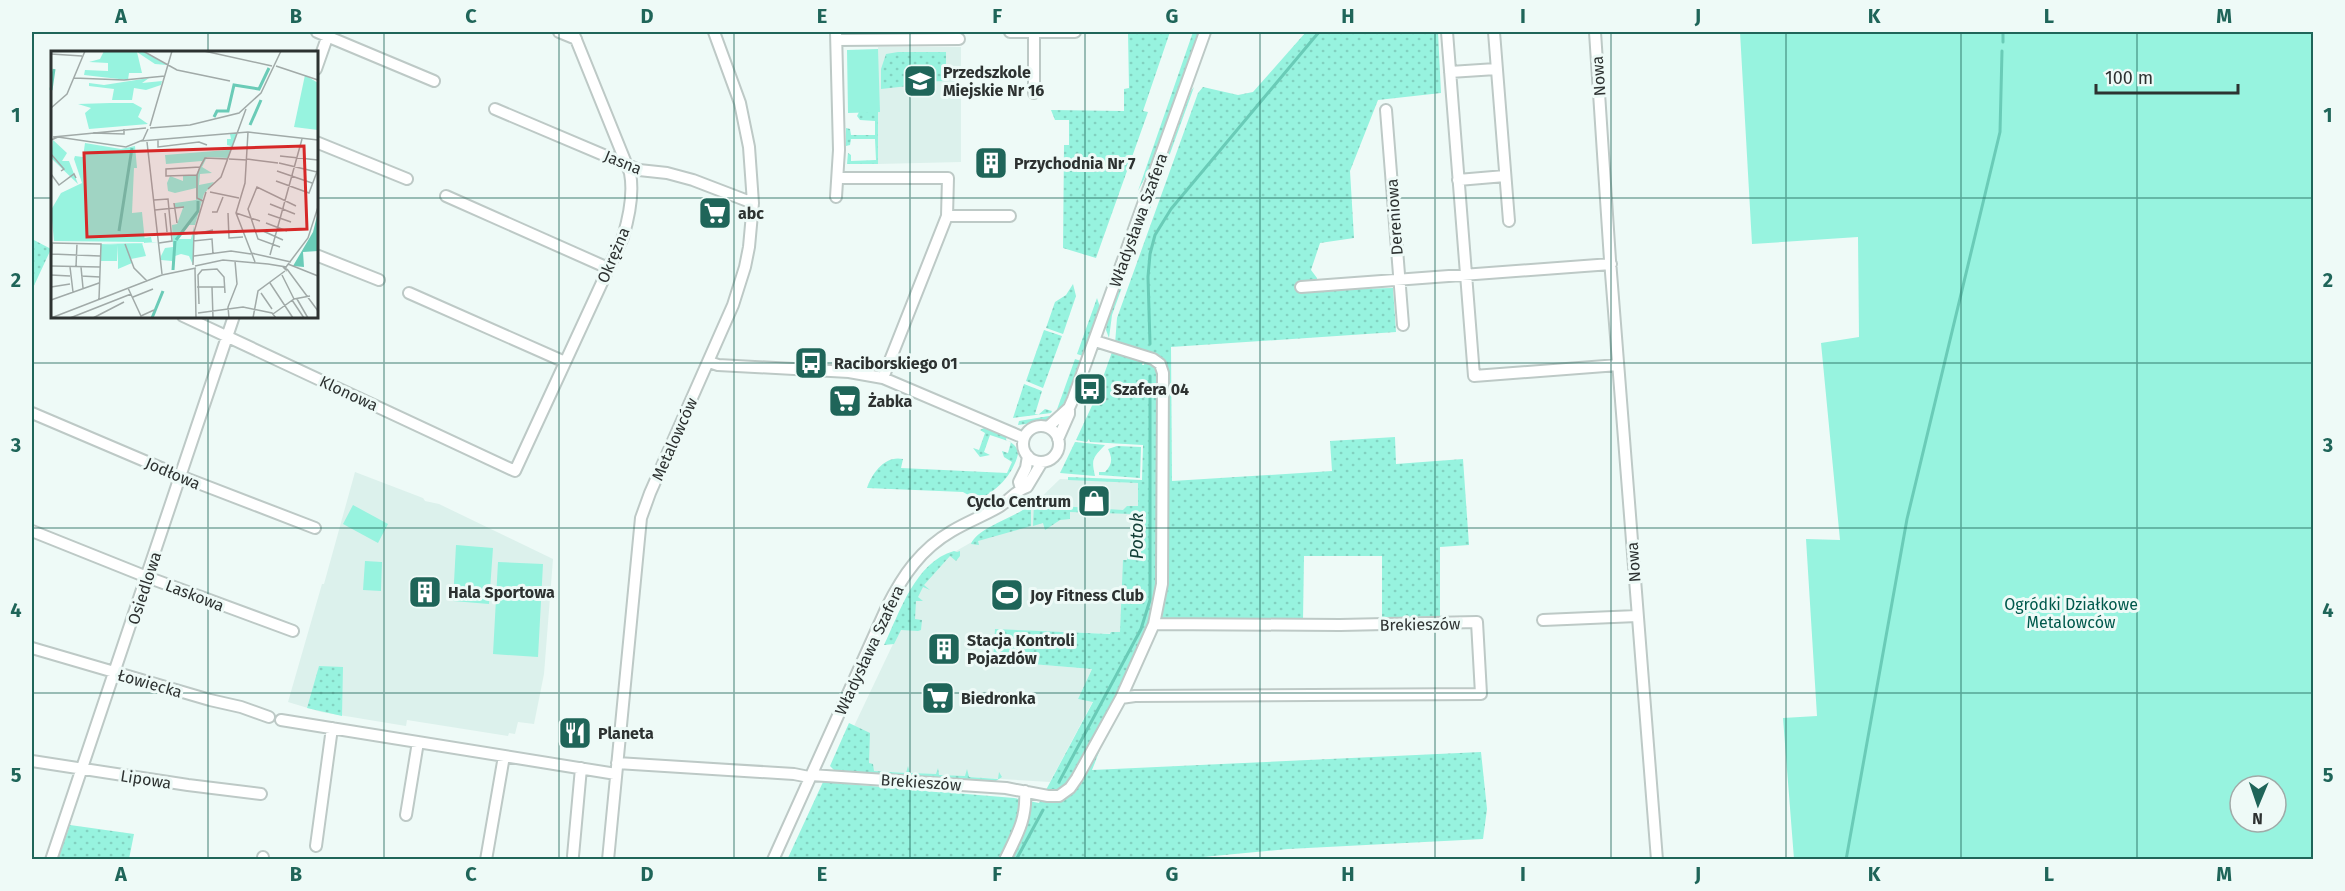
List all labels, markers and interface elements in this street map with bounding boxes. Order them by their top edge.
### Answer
text: A [114,4,128,28]
text: B [290,4,302,28]
text: C [465,4,477,28]
text: D [640,4,654,28]
text: E [817,4,827,28]
text: F [992,4,1002,28]
text: G [1166,4,1178,28]
text: H [1341,4,1355,28]
text: I [1520,4,1526,28]
text: J [1694,4,1701,28]
text: K [1868,4,1881,28]
text: L [2044,4,2054,28]
text: M [2216,4,2232,28]
inset map [51,51,318,318]
street label: Nowa [1588,55,1609,97]
scale bar [2096,57,2238,95]
school or university icon: Przedszkole Miejskie Nr 16 [902,63,938,99]
place label: Przedszkole Miejskie Nr 16 [943,63,1044,100]
text: 100 m [2105,67,2153,89]
text: 1 [11,103,21,127]
text: 1 [2323,103,2333,127]
building icon: Przychodnia Nr 7 [973,145,1009,181]
street label: Jasna [601,146,644,179]
street label: Władysława Szafera [1105,151,1172,290]
place label: Przychodnia Nr 7 [1014,154,1136,173]
street label: Dereniowa [1382,178,1407,256]
supermarket icon: abc [697,195,733,231]
place label: abc [738,204,764,223]
street label: Okrężna [593,224,634,286]
text: 2 [11,268,21,292]
text: 2 [2323,268,2333,292]
bus stop icon: Raciborskiego 01 [793,345,829,381]
place label: Raciborskiego 01 [834,354,958,373]
bus stop icon: Szafera 04 [1072,371,1108,407]
street label: Klonowa [317,372,381,415]
place label: Szafera 04 [1113,380,1189,399]
supermarket icon: Żabka [827,383,863,419]
place label: Żabka [868,392,912,411]
street label: Metalowców [648,394,701,484]
text: 3 [10,433,21,457]
text: 3 [2322,433,2333,457]
street label: Jodłowa [142,453,203,494]
shop icon: Cyclo Centrum [1076,483,1112,519]
place label: Cyclo Centrum [967,492,1071,511]
water label: Potok [1126,513,1148,559]
street label: Nowa [1623,541,1644,583]
street label: Osiedlowa [124,549,165,627]
building icon: Hala Sportowa [407,574,443,610]
street label: Laskowa [163,576,227,615]
sports icon: Joy Fitness Club [989,577,1025,613]
street label: Władysława Szafera [831,582,908,718]
place label: Hala Sportowa [448,583,555,602]
place label: Joy Fitness Club [1029,586,1144,605]
park label: Ogródki Działkowe Metalowców [2004,595,2138,632]
text: 4 [10,598,22,622]
text: 4 [2322,598,2334,622]
street label: Brekieszów [1379,614,1461,635]
building icon: Stacja Kontroli Pojazdów [926,631,962,667]
place label: Stacja Kontroli Pojazdów [967,631,1075,668]
street label: Łowiecka [115,665,184,702]
supermarket icon: Biedronka [920,680,956,716]
place label: Biedronka [961,689,1036,708]
restaurant icon: Planeta [557,715,593,751]
place label: Planeta [598,724,654,743]
text: 5 [11,763,22,787]
text: 5 [2323,763,2334,787]
street label: Lipowa [119,766,173,793]
street label: Brekieszów [880,770,962,795]
north arrow [2228,774,2288,834]
text: N [2252,809,2263,828]
text: A [114,862,128,886]
text: B [290,862,302,886]
text: C [465,862,477,886]
text: D [640,862,654,886]
text: E [817,862,827,886]
text: F [992,862,1002,886]
text: G [1166,862,1178,886]
text: H [1341,862,1355,886]
text: I [1520,862,1526,886]
text: J [1694,862,1701,886]
text: K [1868,862,1881,886]
text: L [2044,862,2054,886]
text: M [2216,862,2232,886]

